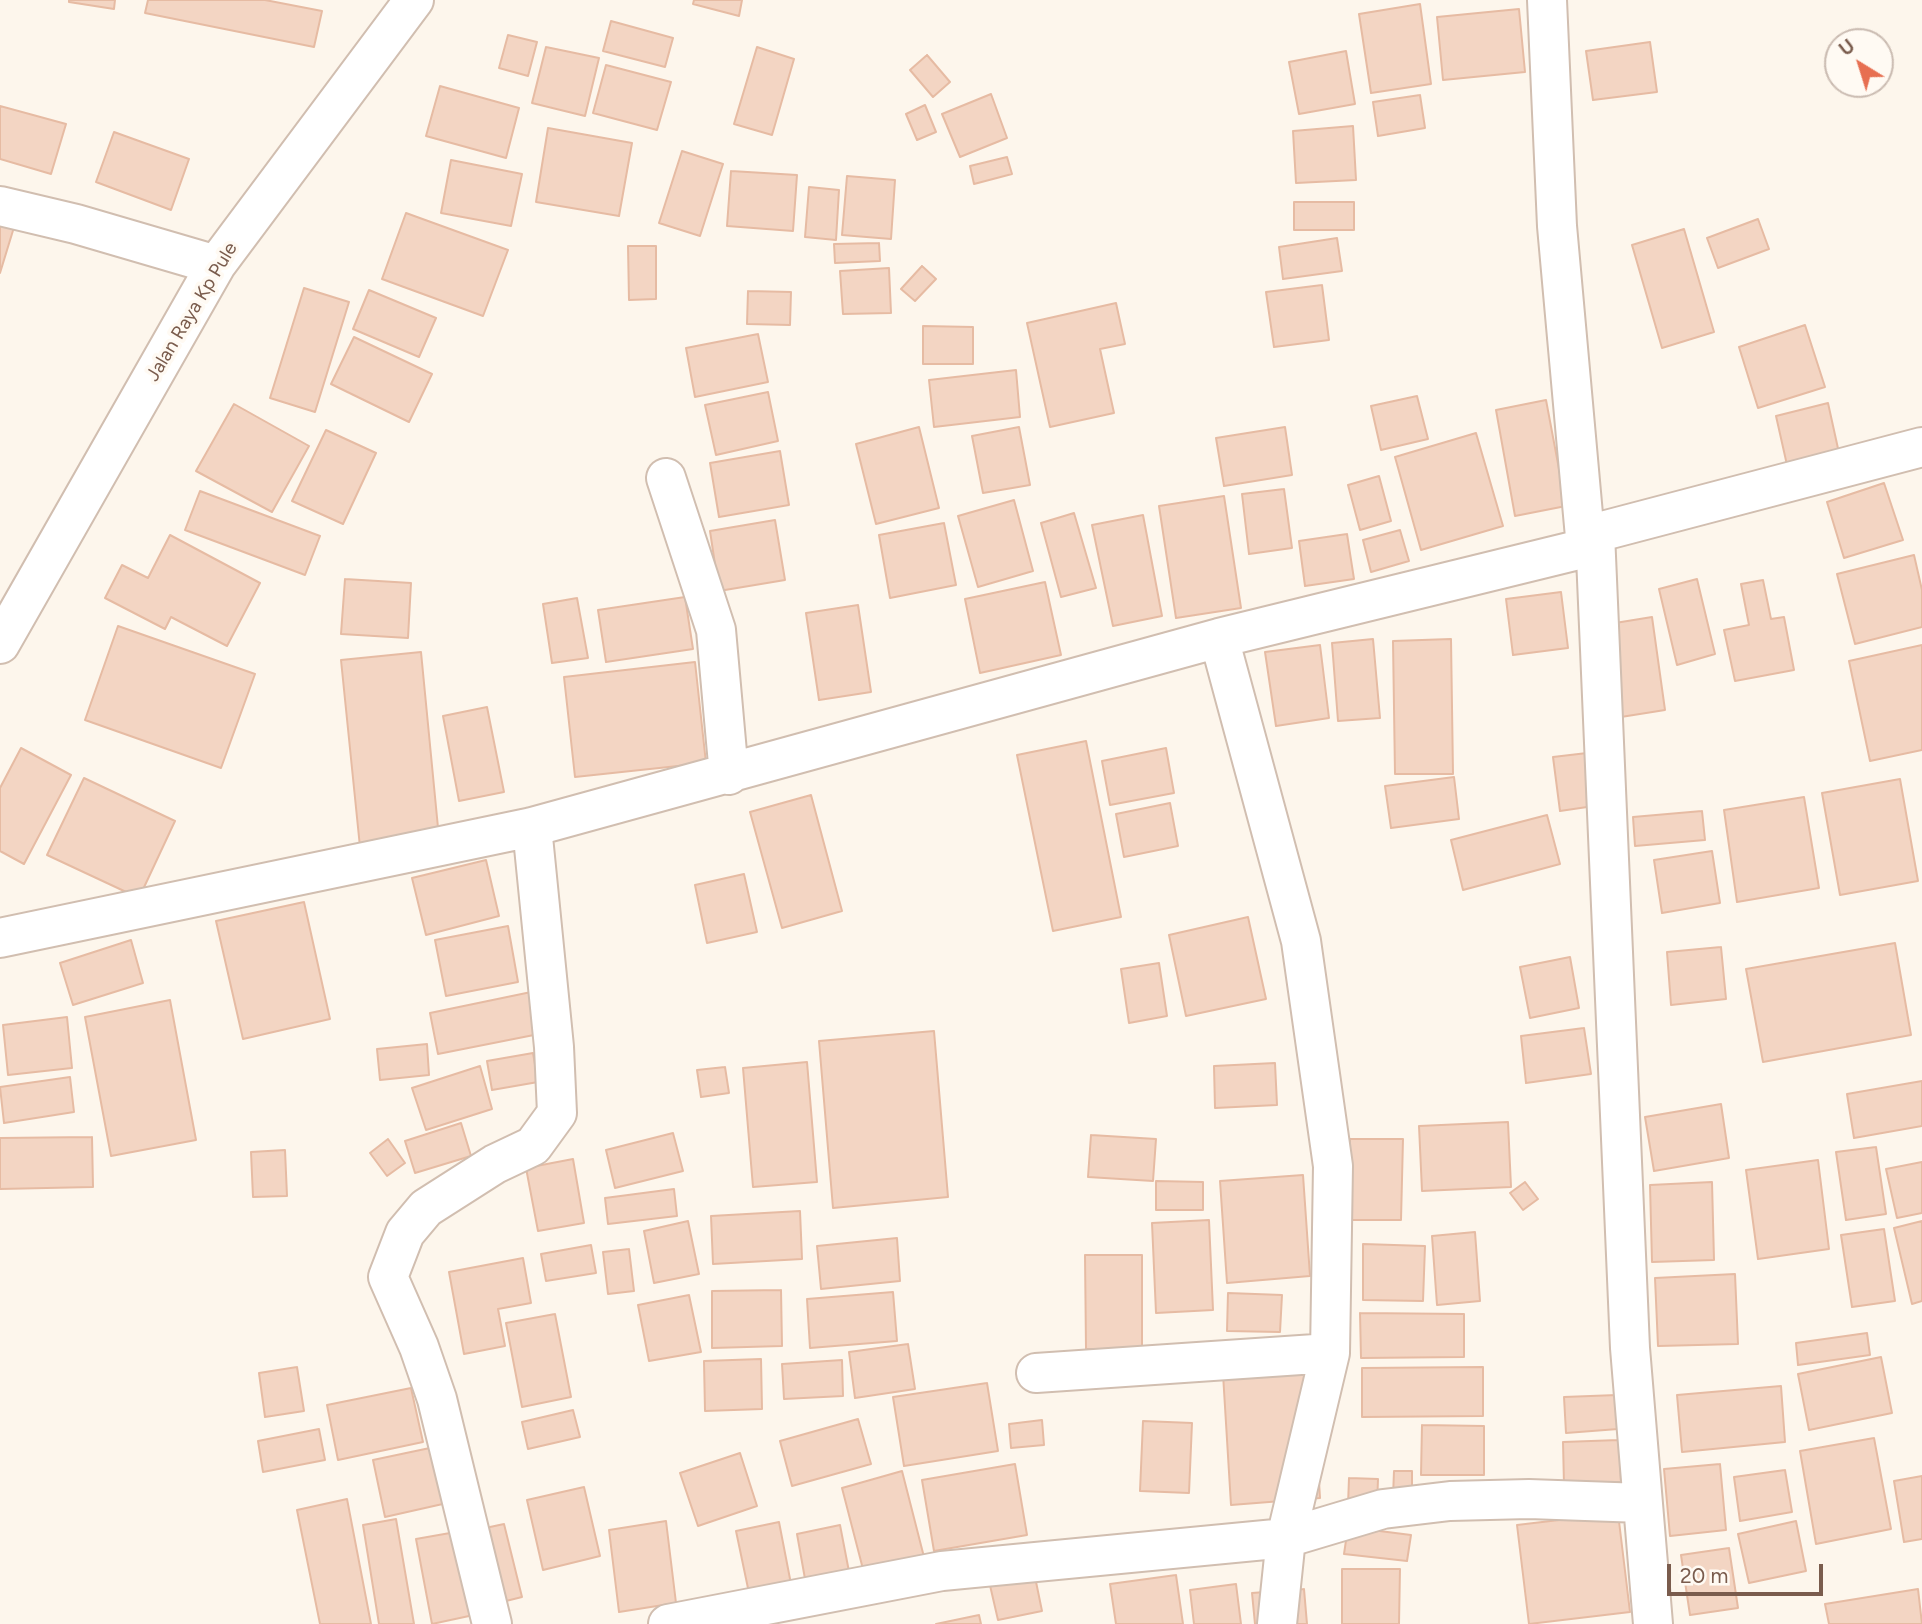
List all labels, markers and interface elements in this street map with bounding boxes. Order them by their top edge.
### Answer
north arrow [1824,28,1894,98]
text: U [1835,34,1859,61]
street label: Jalan Raya Kp Pule [142,239,242,385]
scale bar [1670,1550,1826,1594]
text: 20 m [1680,1563,1728,1588]

